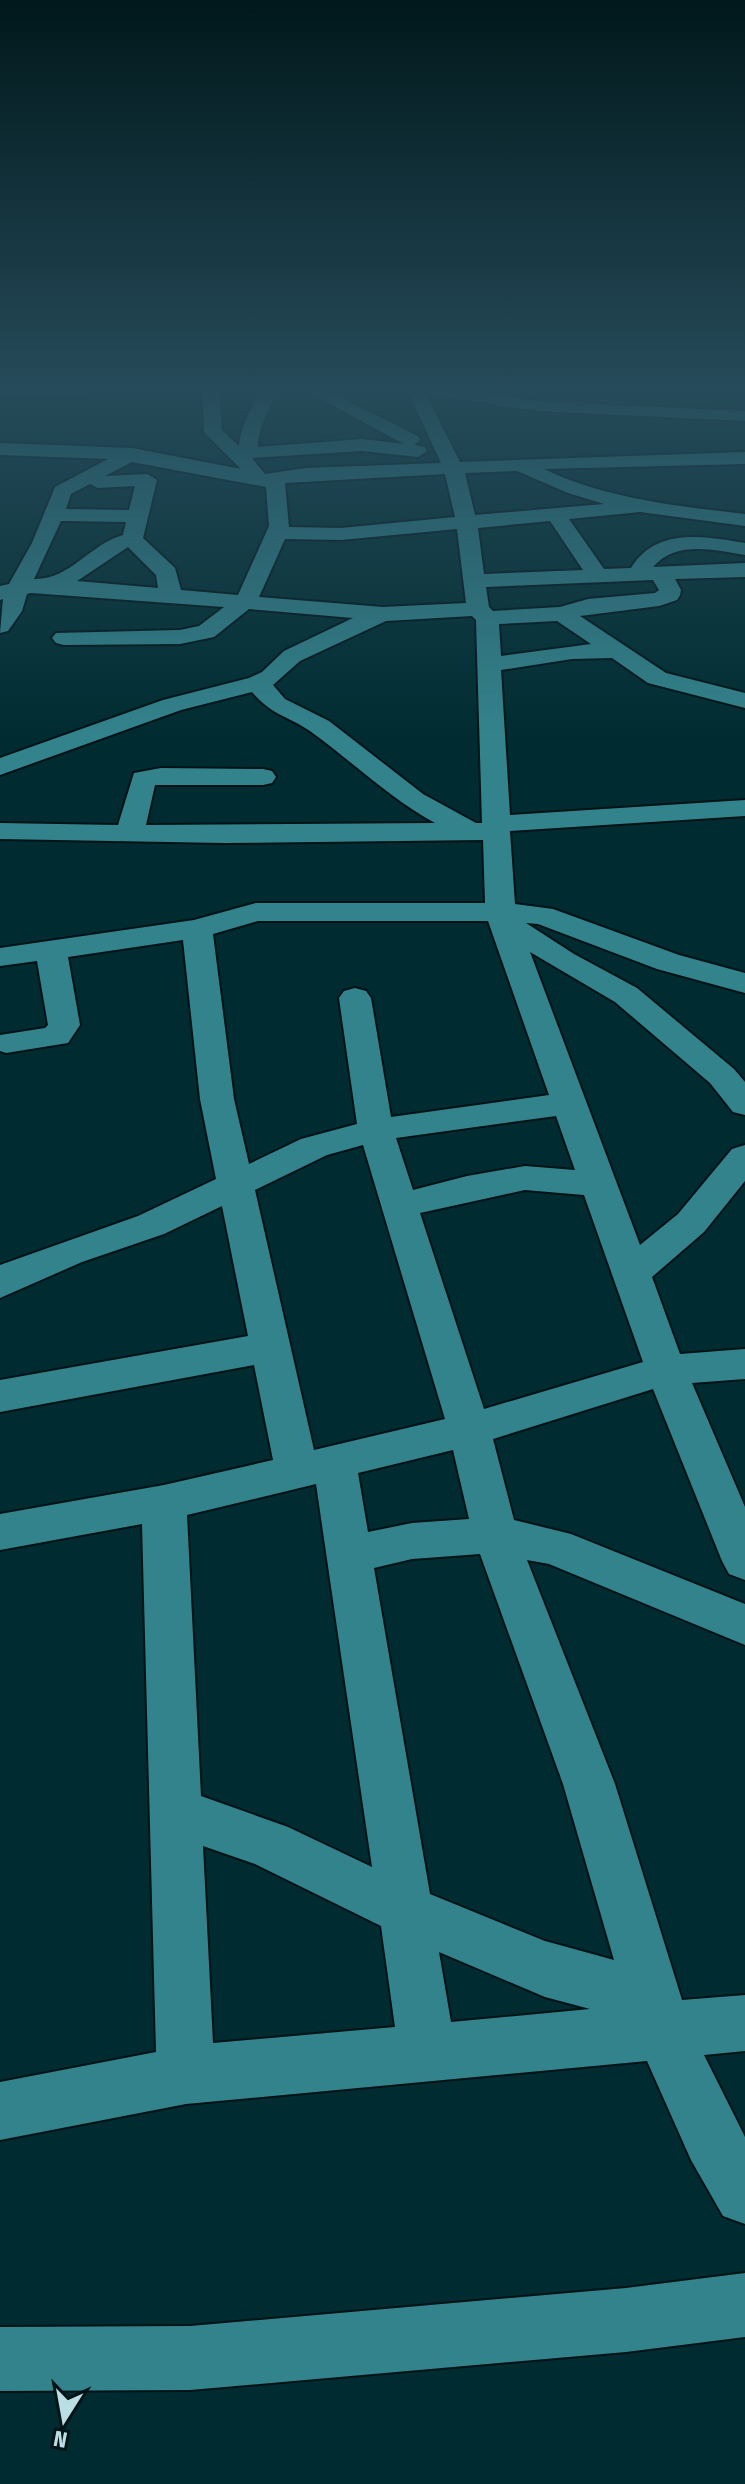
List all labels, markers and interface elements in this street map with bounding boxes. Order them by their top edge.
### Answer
north arrow [24,2380,104,2460]
text: N [51,2425,69,2454]

